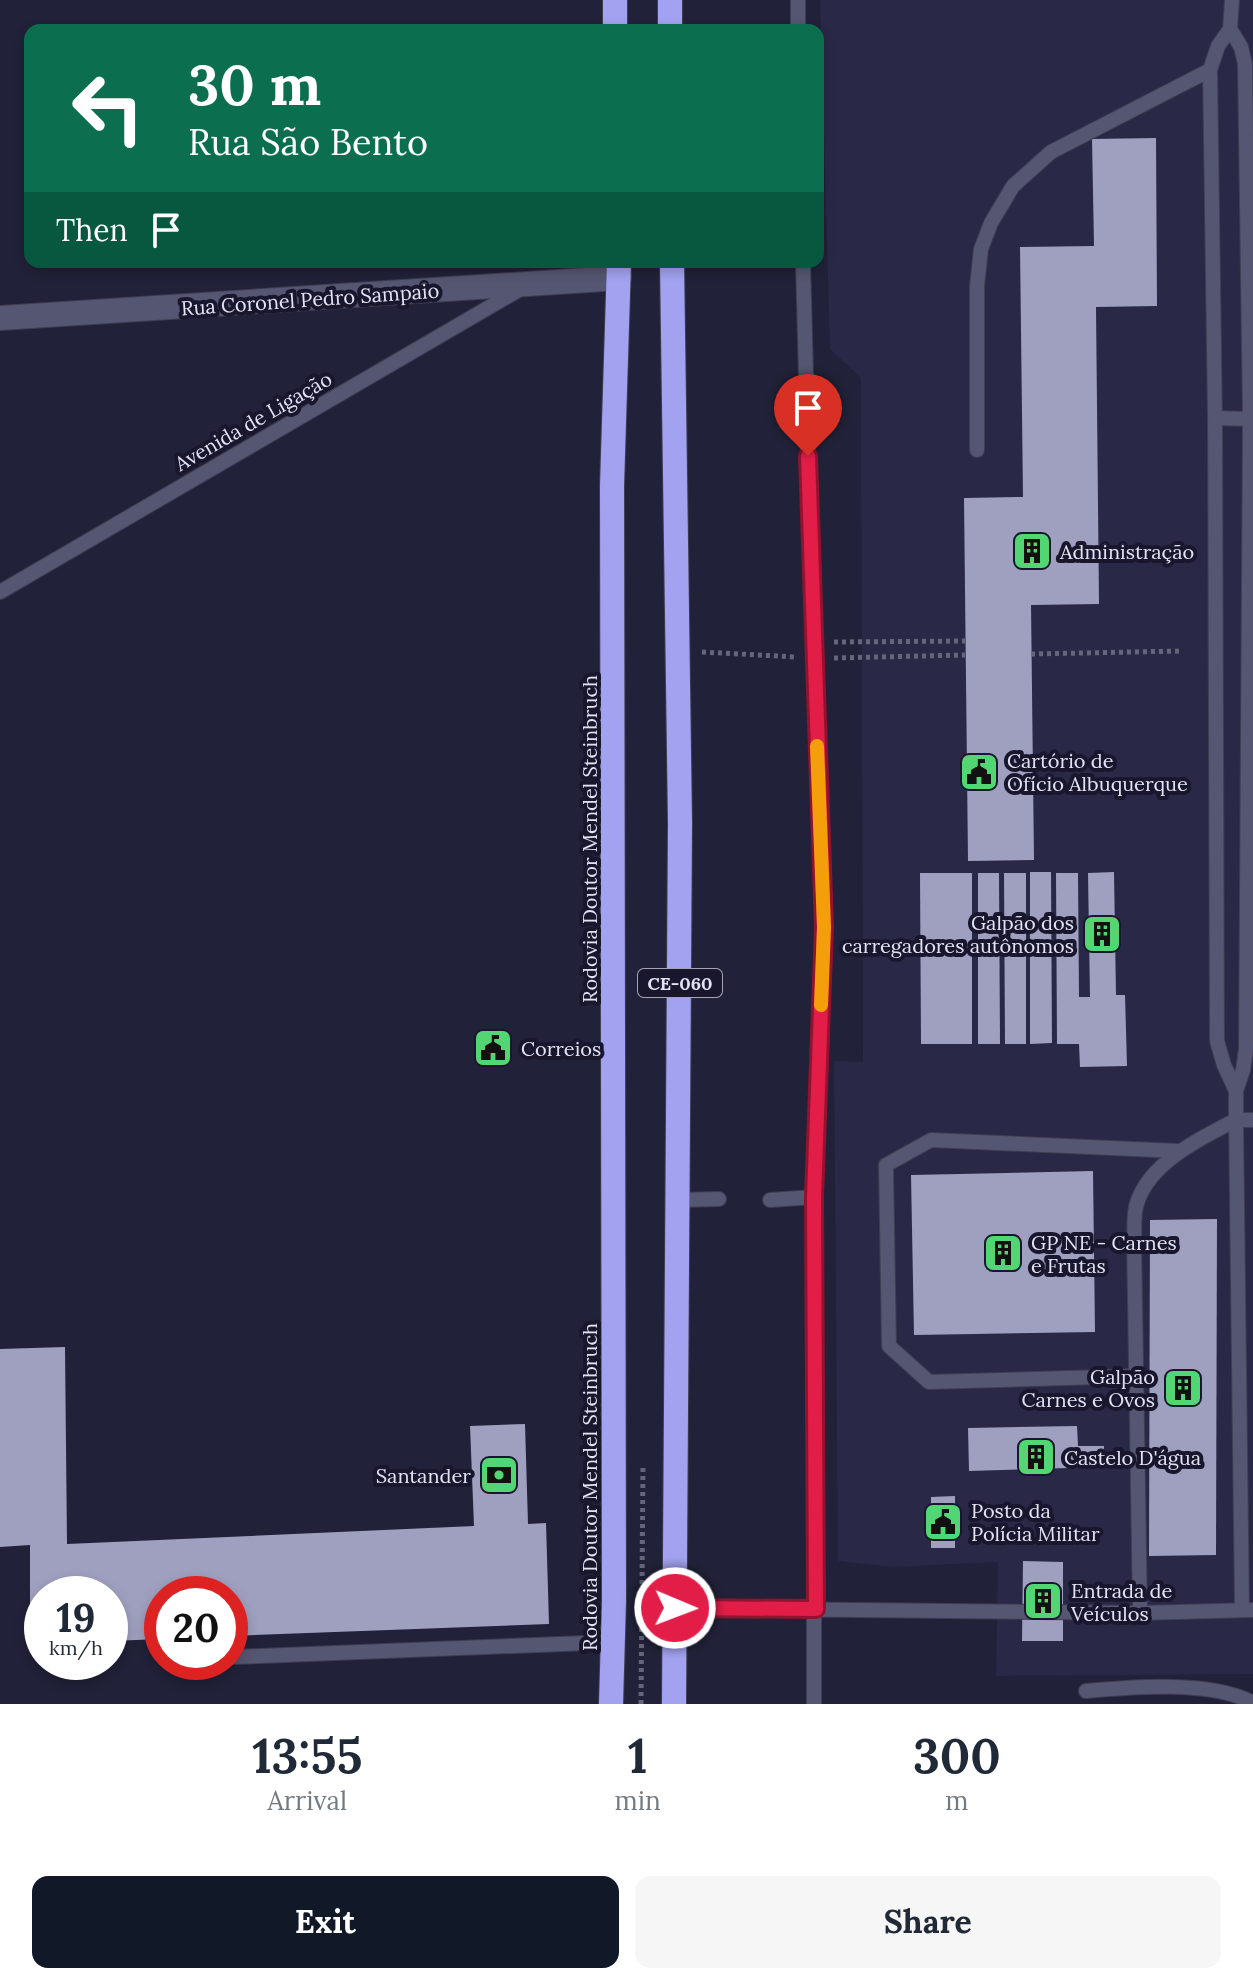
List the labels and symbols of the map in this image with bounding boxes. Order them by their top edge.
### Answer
street label: Rua Coronel Pedro Sampaio [180,278,440,320]
street label: Avenida de Ligação [169,366,336,477]
pin [774,374,842,456]
building icon: Administração [1011,530,1053,572]
place label: Administração [1059,539,1194,564]
street label: Rodovia Doutor Mendel Steinbruch [577,675,602,1003]
place label: Cartório de Ofício Albuquerque [1007,748,1188,796]
public building icon: Cartório de Ofício Albuquerque [958,751,1000,793]
place label: Galpão dos carregadores autônomos [842,910,1074,958]
building icon: Galpão dos carregadores autônomos [1081,913,1123,955]
road number: CE-060 [638,969,722,997]
public building icon: Correios [472,1027,514,1069]
place label: Correios [521,1036,601,1061]
place label: GP NE - Carnes e Frutas [1031,1230,1177,1278]
building icon: GP NE - Carnes e Frutas [982,1232,1024,1274]
street label: Rodovia Doutor Mendel Steinbruch [577,1323,602,1651]
place label: Galpão Carnes e Ovos [1022,1364,1155,1412]
building icon: Galpão Carnes e Ovos [1162,1367,1204,1409]
building icon: Castelo D'água [1015,1436,1057,1478]
place label: Castelo D'água [1064,1445,1201,1470]
bank icon: Santander [478,1454,520,1496]
place label: Santander [376,1463,471,1488]
place label: Posto da Polícia Militar [971,1498,1100,1546]
public building icon: Posto da Polícia Militar [922,1501,964,1543]
position arrow [633,1566,717,1650]
speed limit sign: 20 [144,1576,248,1680]
place label: Entrada de Veículos [1070,1578,1172,1626]
building icon: Entrada de Veículos [1022,1580,1064,1622]

